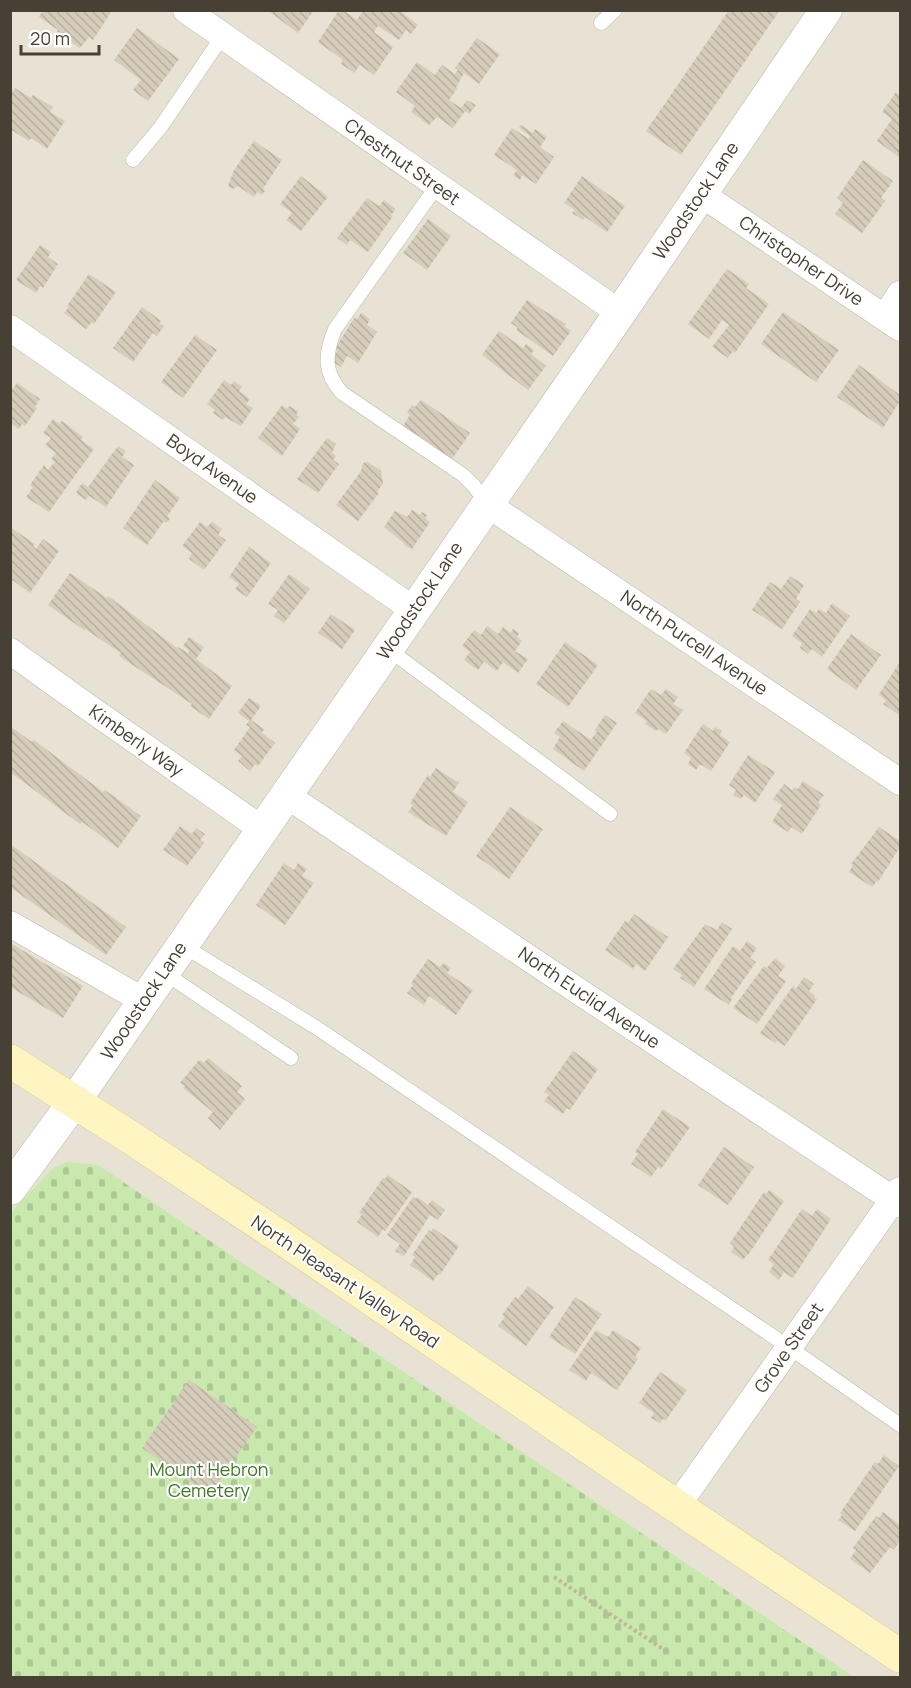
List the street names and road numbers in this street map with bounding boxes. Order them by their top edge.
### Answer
street label: Chestnut Street [340,112,465,210]
street label: Woodstock Lane [647,137,744,264]
street label: Christopher Drive [735,210,868,311]
street label: Boyd Avenue [162,428,263,509]
street label: Woodstock Lane [371,537,468,664]
street label: North Purcell Avenue [616,584,773,700]
street label: Kimberly Way [85,699,189,782]
street label: Woodstock Lane [95,937,192,1064]
street label: North Euclid Avenue [514,941,665,1054]
street label: North Pleasant Valley Road [247,1209,444,1353]
street label: Grove Street [748,1298,828,1397]

